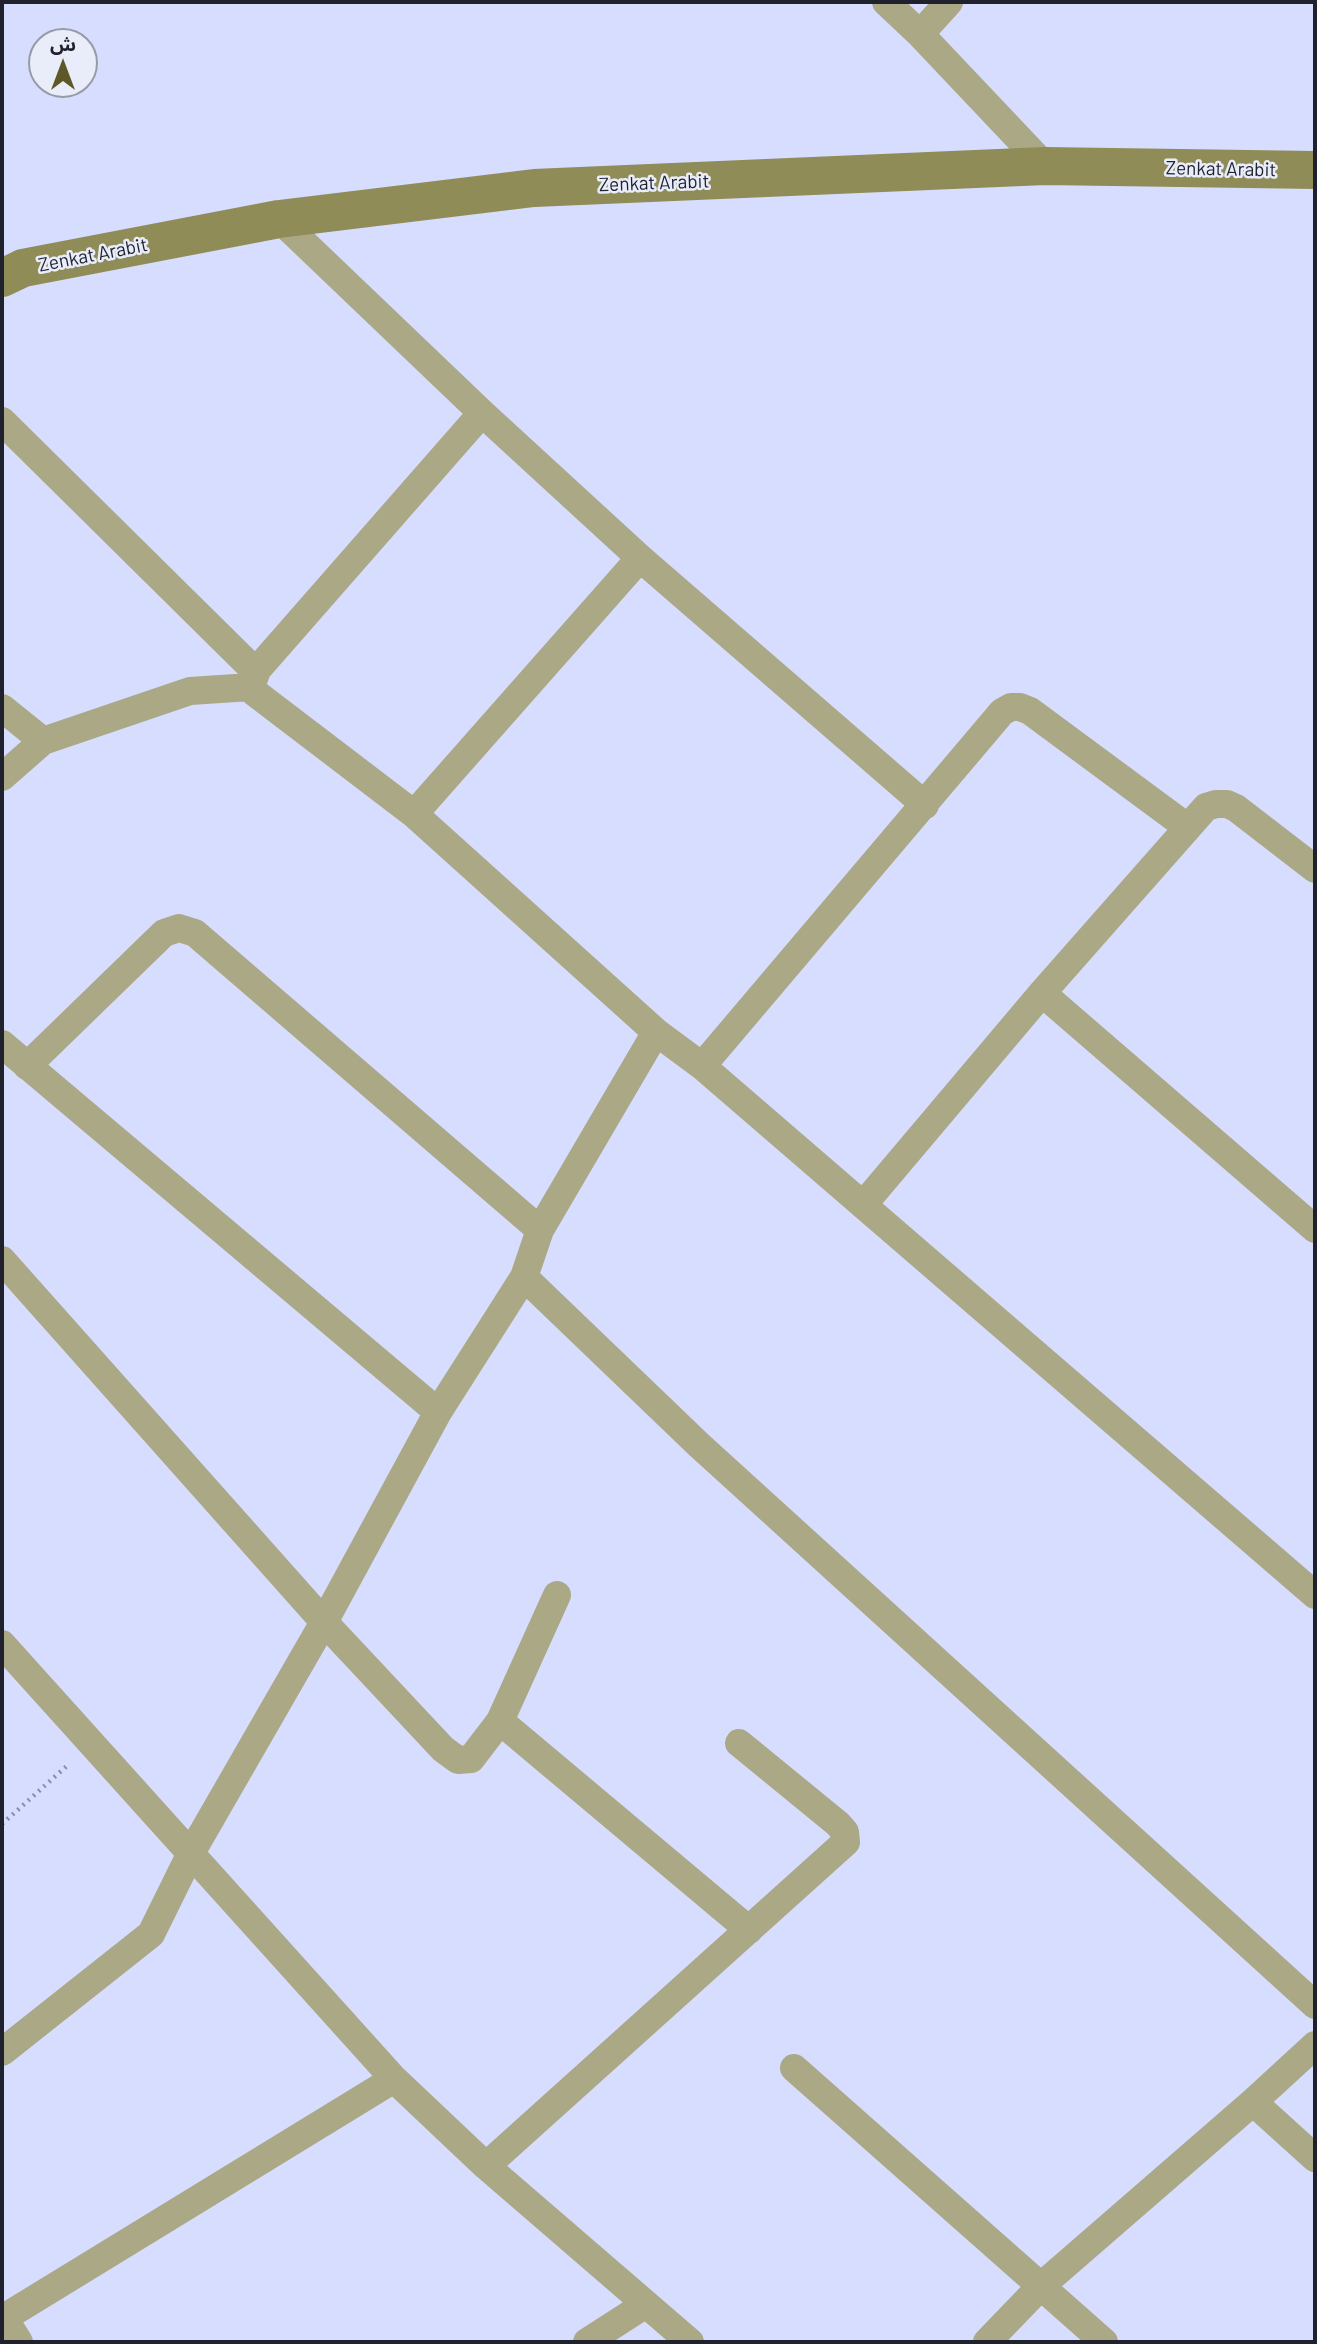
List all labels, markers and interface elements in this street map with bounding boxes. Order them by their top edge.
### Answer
north arrow [28,28,98,98]
text: ش [50,32,76,55]
street label: Zenkat Arabit [1165,157,1277,181]
street label: Zenkat Arabit [598,170,710,196]
street label: Zenkat Arabit [36,233,150,277]

